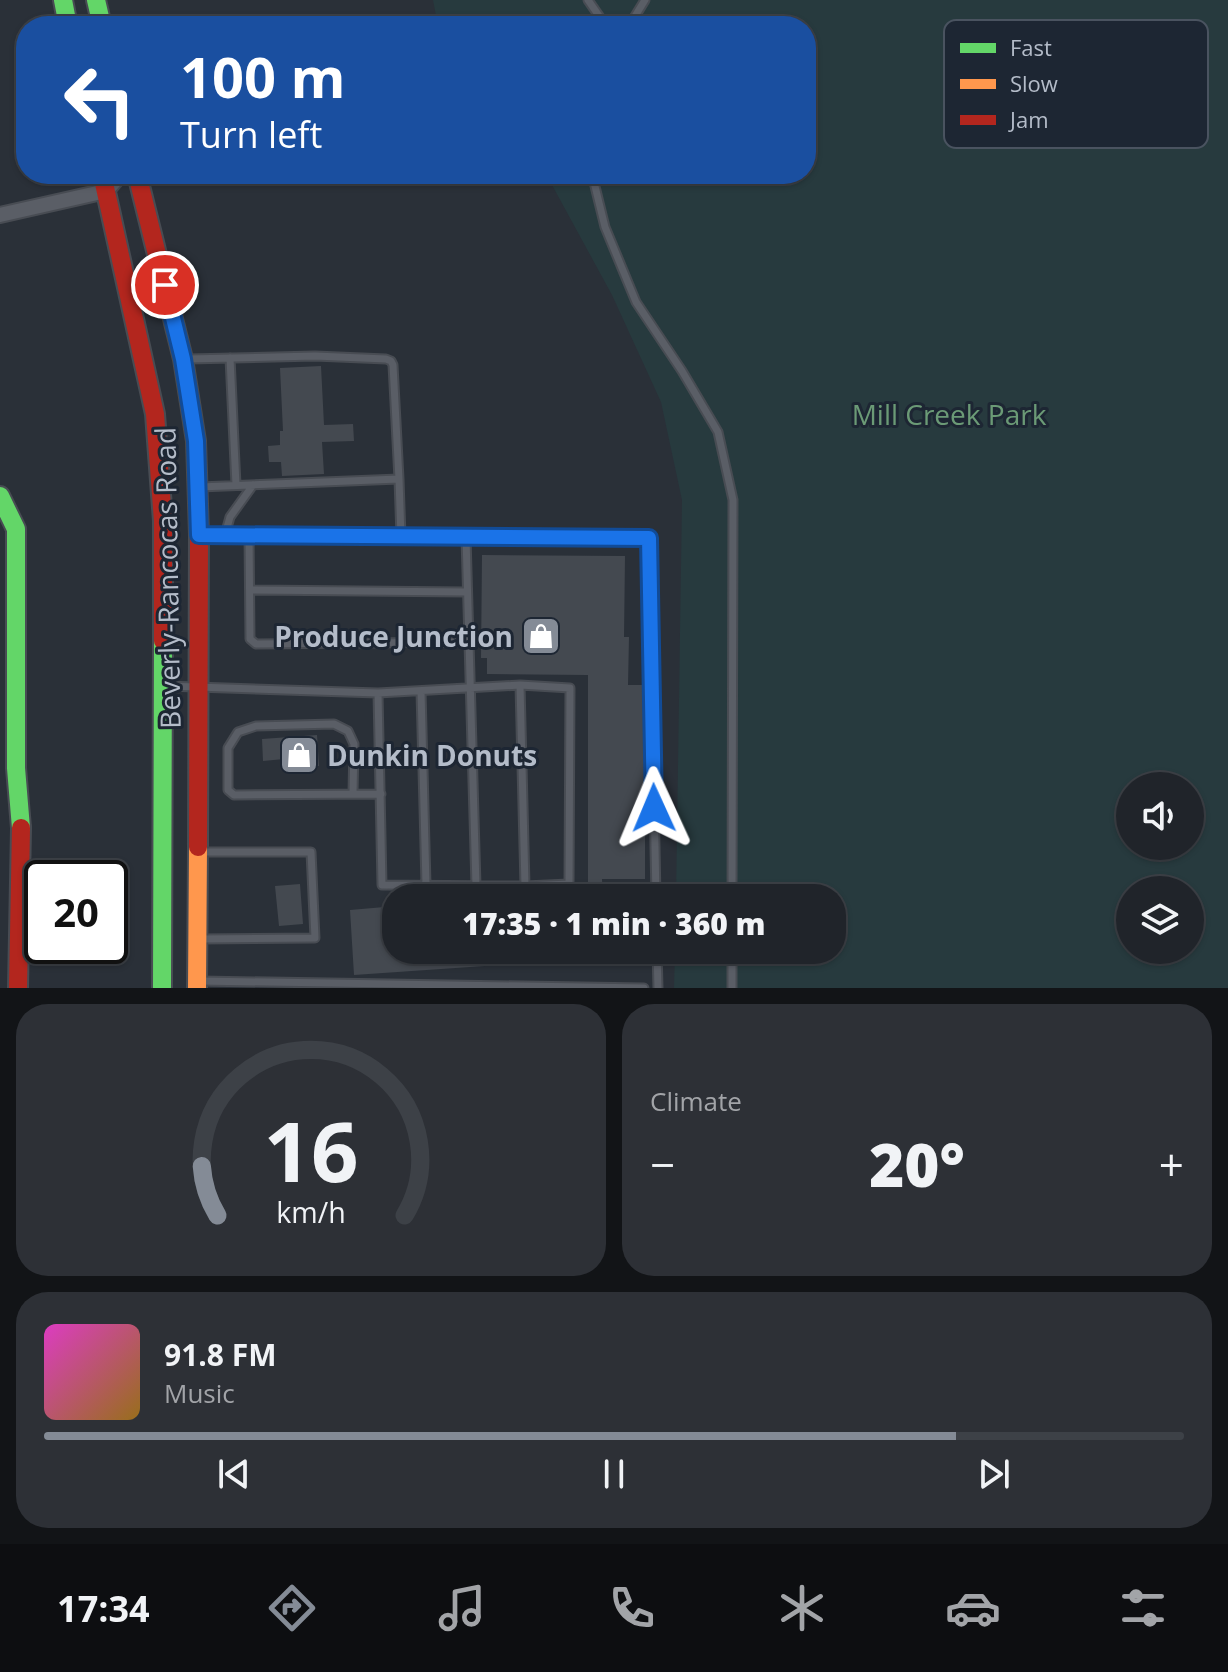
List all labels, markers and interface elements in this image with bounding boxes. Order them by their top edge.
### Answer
legend [944,20,1208,148]
text: Fast [1010,32,1052,62]
text: 100 m [180,38,346,114]
icon: left [48,48,152,152]
text: Slow [1010,68,1058,98]
text: Jam [1008,104,1049,134]
text: Turn left [180,110,322,159]
pin [131,251,199,319]
icon: arrive [143,263,187,307]
park label: Mill Creek Park [852,395,1047,433]
street label: Beverly-Rancocas Road [145,427,189,729]
shop icon: Produce Junction [520,615,562,657]
place label: Produce Junction [274,617,513,655]
shop icon: Dunkin Donuts [278,734,320,776]
place label: Dunkin Donuts [327,736,537,774]
position arrow [612,766,696,850]
map controls [1116,772,1204,964]
button: sound [1116,772,1204,860]
speed limit sign: 20 [24,860,128,964]
button: layers [1116,876,1204,964]
text: 17:35 · 1 min · 360 m [462,903,766,944]
text: Climate [650,1083,742,1119]
text: 16 [263,1093,359,1206]
text: 20° [869,1123,965,1205]
text: − [650,1134,675,1194]
text: + [1159,1134,1184,1194]
text: km/h [276,1192,346,1231]
text: 91.8 FM [164,1334,277,1375]
text: Music [164,1375,235,1411]
icon: previous [212,1452,256,1496]
icon: pause [592,1452,636,1496]
icon: next [972,1452,1016,1496]
icon: directions [264,1580,320,1636]
icon: music [434,1580,490,1636]
icon: phone [604,1580,660,1636]
icon: climate [774,1580,830,1636]
icon: car [945,1580,1001,1636]
icon: filters [1115,1580,1171,1636]
text: 17:34 [57,1584,150,1633]

